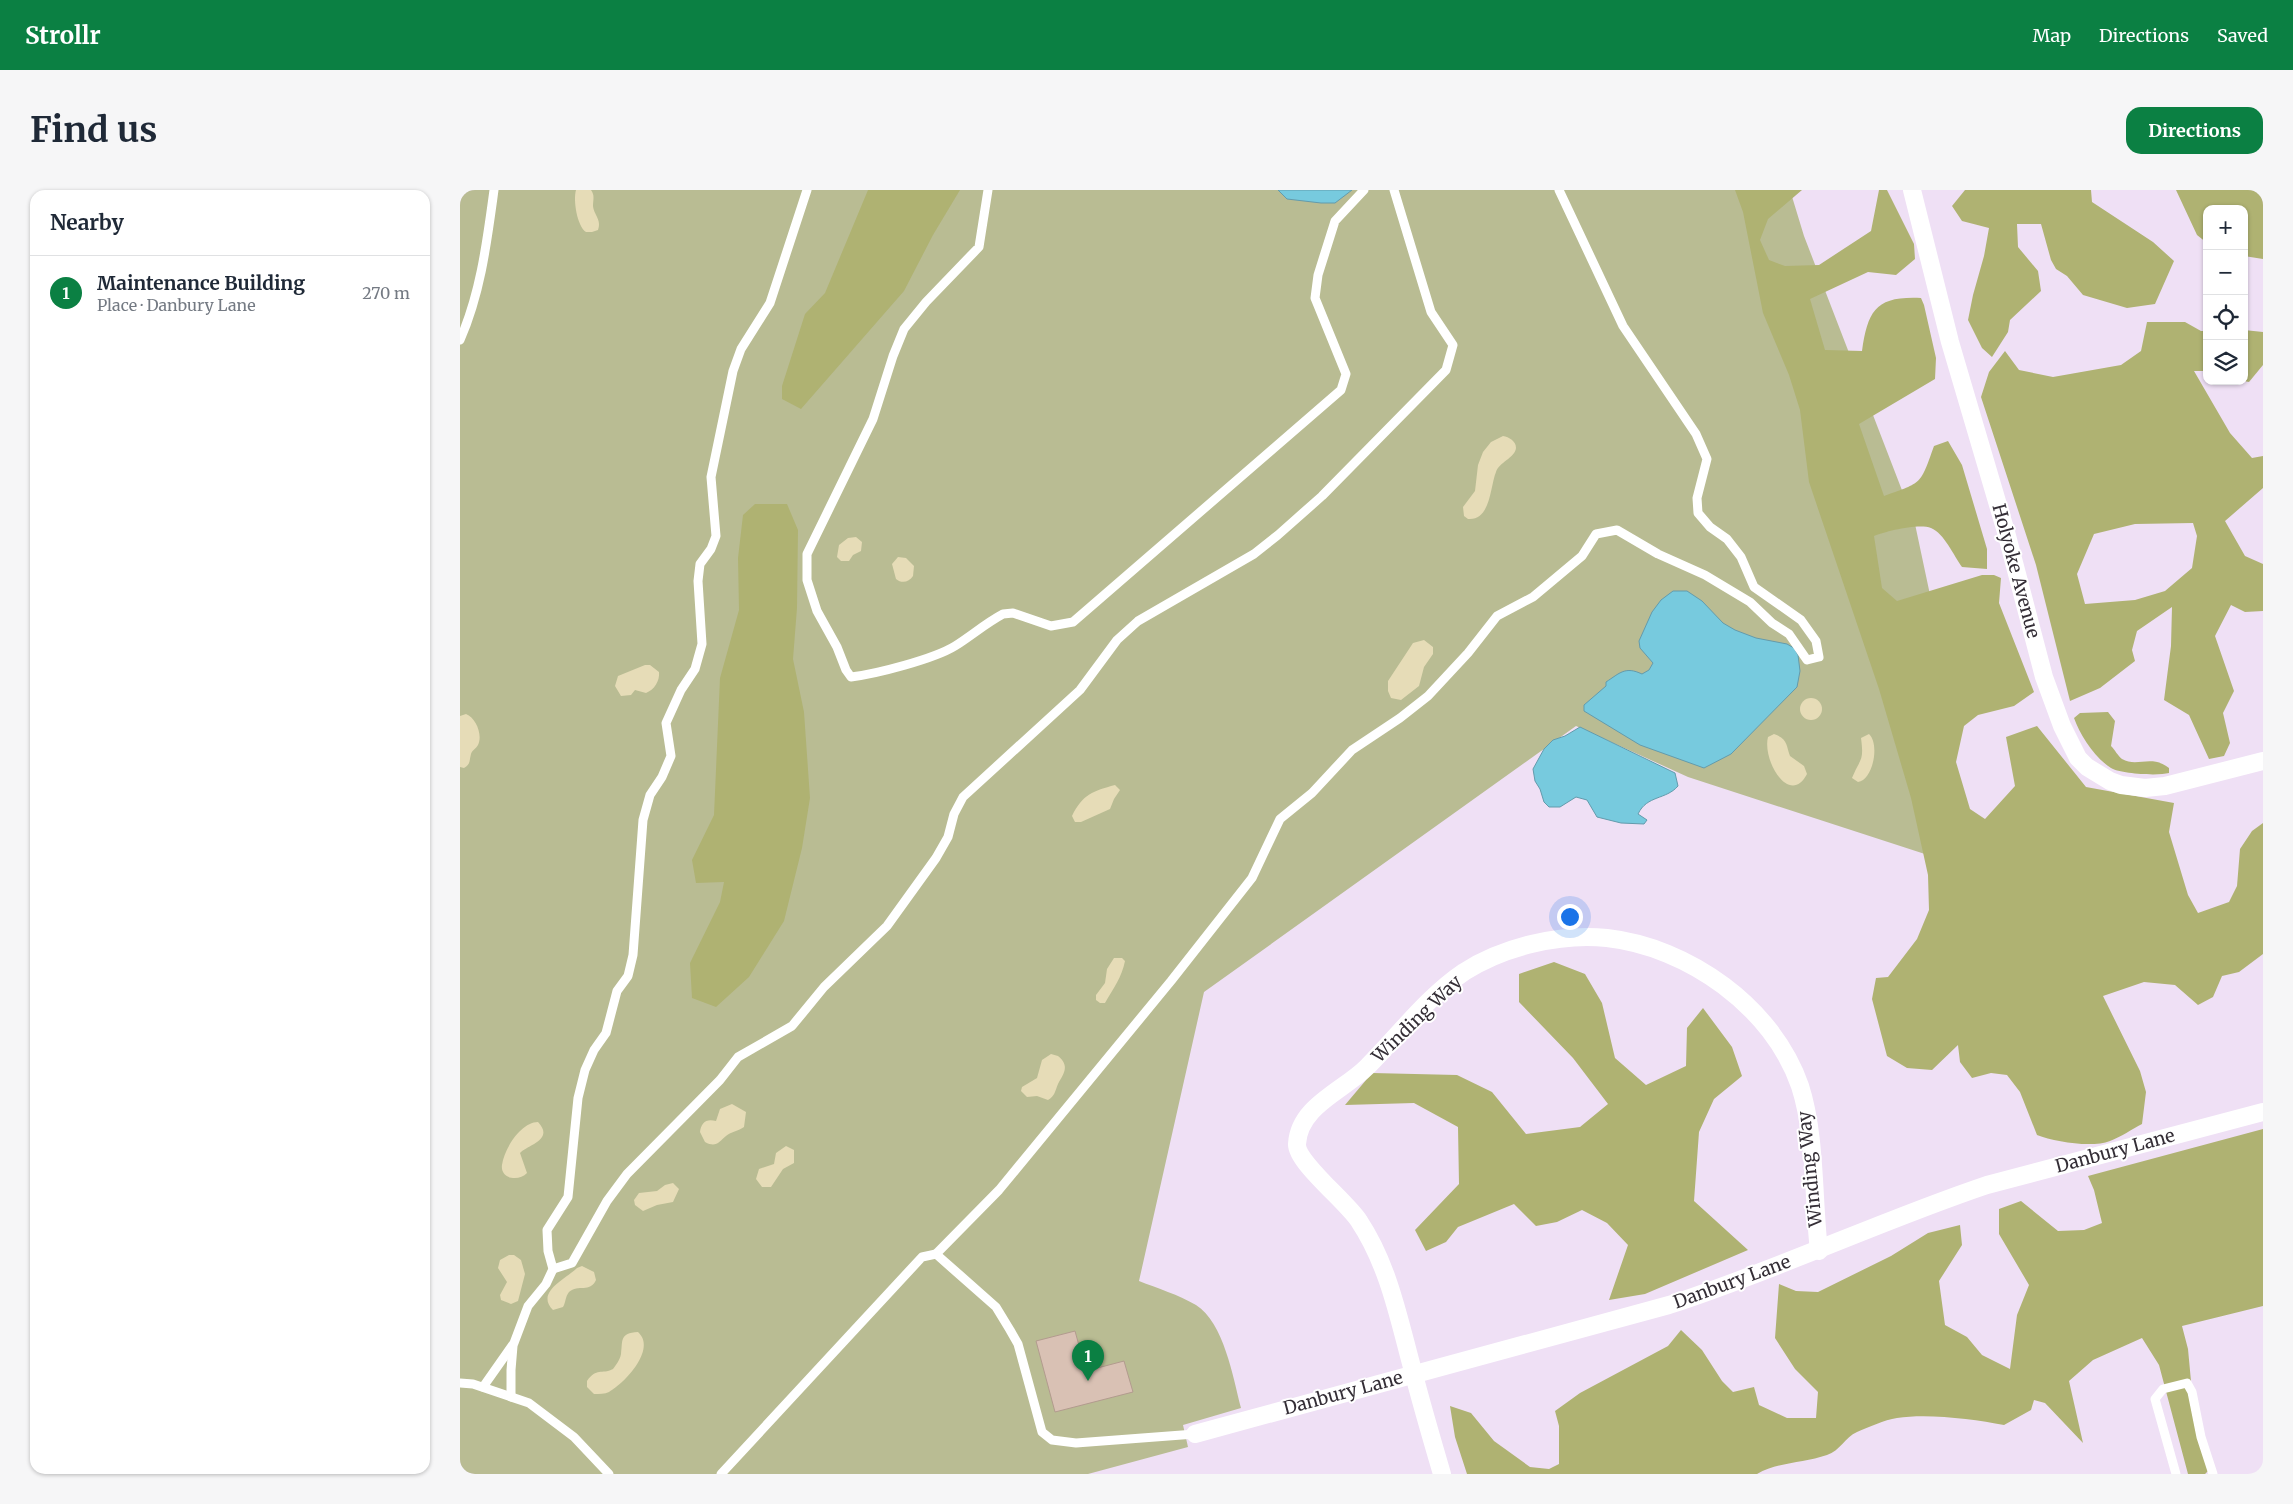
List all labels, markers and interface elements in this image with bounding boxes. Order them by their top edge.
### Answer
text: Strollr [25,20,101,51]
text: Map [2033,24,2071,47]
text: Directions [2099,24,2189,47]
text: Saved [2217,24,2268,47]
button: Directions [2126,107,2263,154]
text: Find us [30,108,157,152]
map controls [2203,205,2248,385]
button: + [2203,205,2248,250]
text: Nearby [50,209,124,236]
button: − [2203,250,2248,295]
text: Maintenance Building [97,271,305,295]
text: 1 [62,283,70,303]
text: 270 m [362,283,410,303]
text: Place · Danbury Lane [97,295,256,315]
button: locate [2203,295,2248,340]
button: layers [2203,340,2248,385]
street label: Holyoke Avenue [1987,501,2045,641]
your location [1557,904,1583,930]
street label: Winding Way [1366,970,1467,1068]
street label: Winding Way [1792,1110,1827,1229]
street label: Danbury Lane [2053,1124,2177,1178]
street label: Danbury Lane [1670,1250,1793,1313]
pin: 1 [1072,1340,1104,1381]
street label: Danbury Lane [1281,1366,1405,1420]

